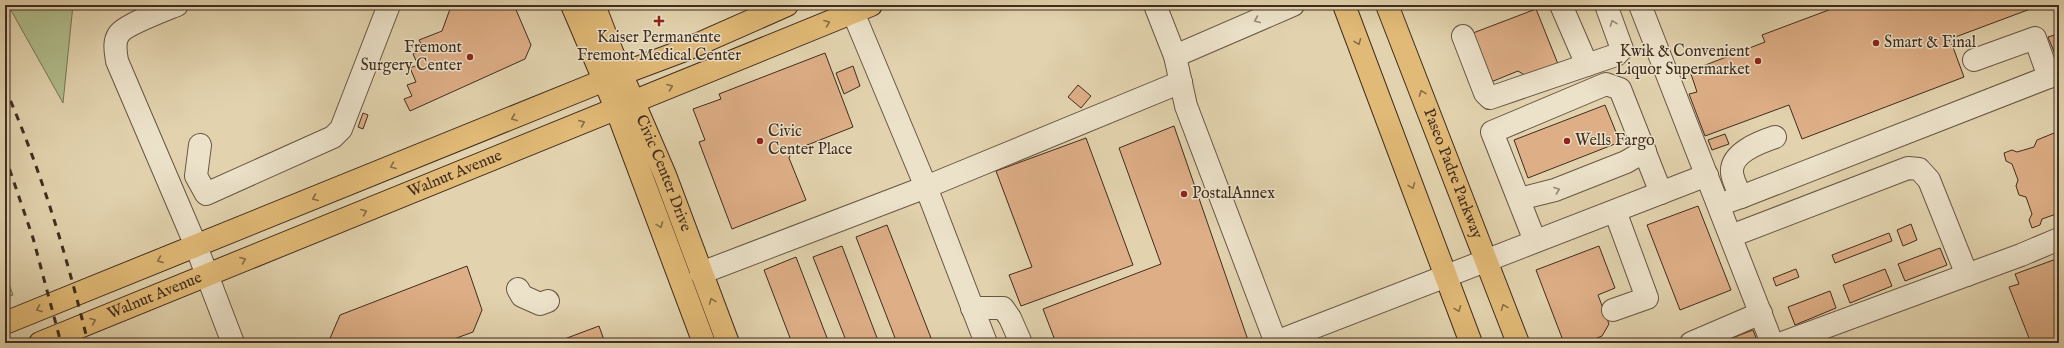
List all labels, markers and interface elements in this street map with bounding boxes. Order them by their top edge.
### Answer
marker: Kaiser Permanente Fremont Medical Center [653,15,665,27]
one-way arrow [1254,16,1261,24]
one-way arrow [822,20,830,28]
one-way arrow [1609,20,1617,27]
place label: Kaiser Permanente Fremont Medical Center [577,28,741,66]
place label: Smart & Final [1884,33,1977,53]
place label: Fremont Surgery Center [360,38,463,76]
one-way arrow [1353,38,1361,45]
marker: Smart & Final [1871,38,1881,48]
place label: Kwik & Convenient Liquor Supermarket [1616,42,1751,80]
marker: Fremont Surgery Center [465,52,475,62]
marker: Kwik & Convenient Liquor Supermarket [1753,56,1763,66]
one-way arrow [666,84,674,92]
one-way arrow [1418,90,1426,97]
street label: Paseo Padre Parkway [1418,106,1487,242]
street label: Civic Center Drive [630,112,695,234]
one-way arrow [510,113,517,121]
one-way arrow [578,119,585,127]
place label: Civic Center Place [768,122,852,160]
place label: Wells Fargo [1575,131,1655,151]
marker: Civic Center Place [755,136,765,146]
marker: Wells Fargo [1562,136,1572,146]
street label: Walnut Avenue [405,146,505,202]
one-way arrow [390,162,397,170]
one-way arrow [1407,182,1415,189]
place label: PostalAnnex [1192,184,1275,204]
one-way arrow [1553,186,1560,194]
marker: PostalAnnex [1179,189,1189,199]
one-way arrow [312,193,319,201]
one-way arrow [360,208,367,216]
one-way arrow [655,221,663,228]
one-way arrow [156,256,163,264]
one-way arrow [240,257,247,265]
street label: Walnut Avenue [105,268,205,324]
one-way arrow [708,297,716,304]
one-way arrow [1500,303,1508,310]
one-way arrow [36,305,43,313]
one-way arrow [1454,306,1462,313]
one-way arrow [90,318,97,326]

